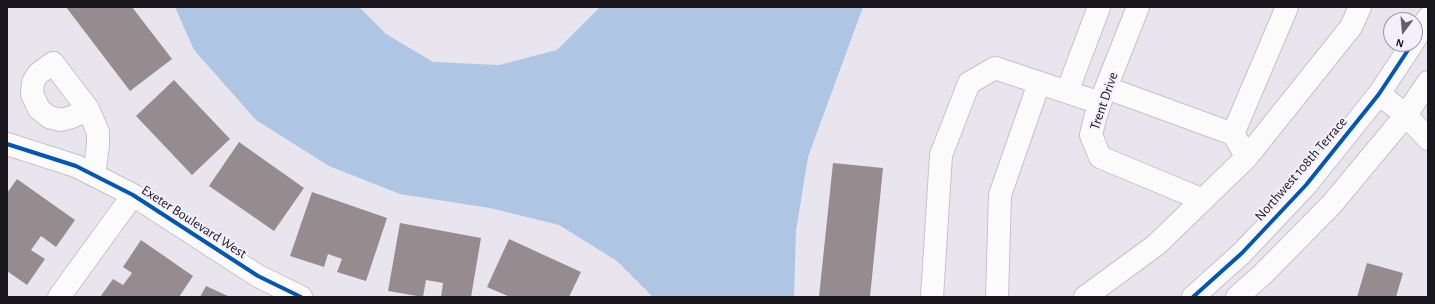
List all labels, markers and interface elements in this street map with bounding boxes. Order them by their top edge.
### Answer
north arrow [1383,12,1423,52]
text: N [1395,37,1405,49]
street label: Trent Drive [1086,70,1122,132]
street label: Northwest 108th Terrace [1251,114,1351,224]
street label: Exeter Boulevard West [138,182,250,262]

